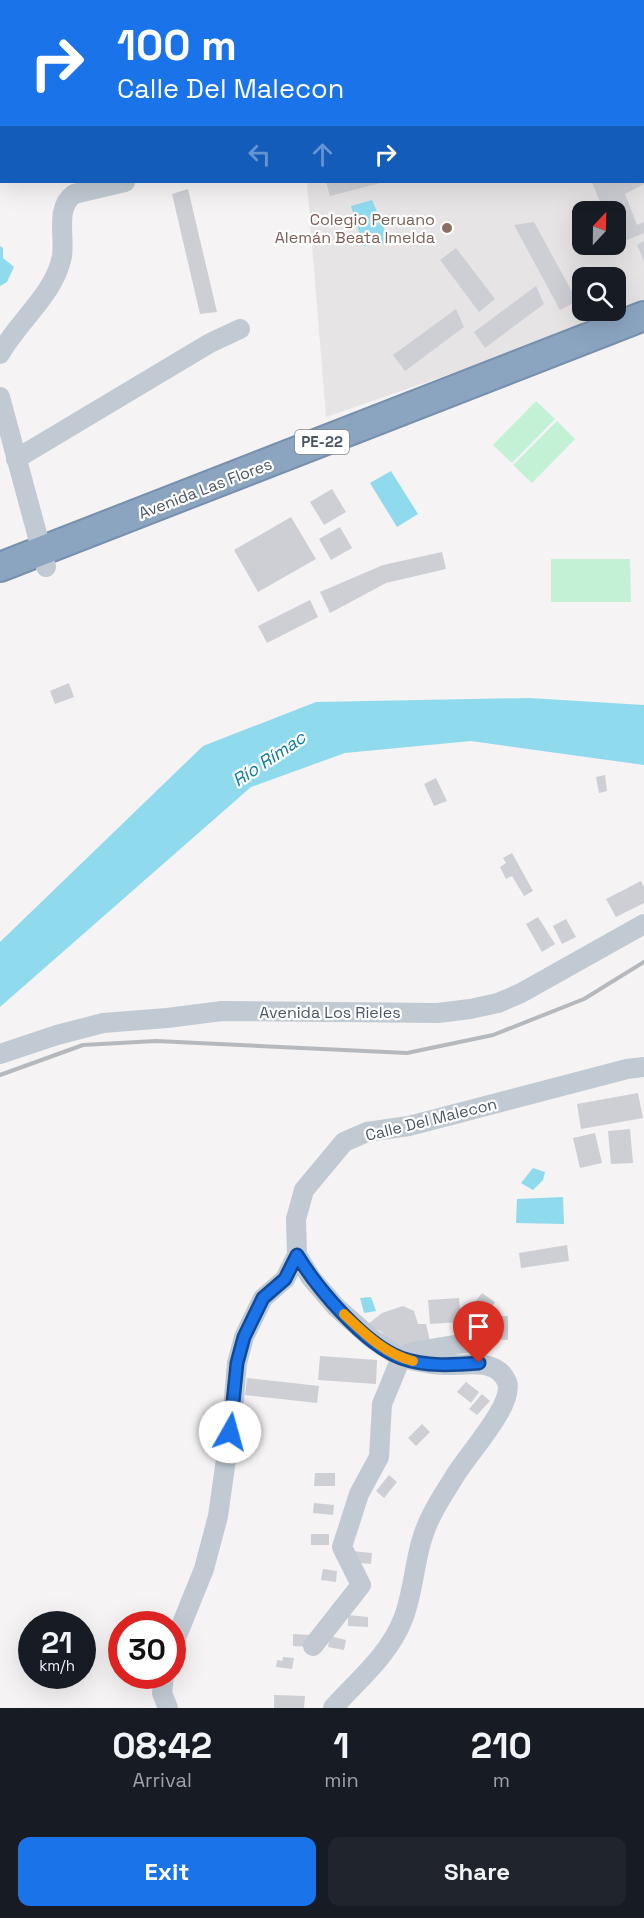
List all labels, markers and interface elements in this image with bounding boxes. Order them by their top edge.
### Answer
text: 100 m [117,19,237,72]
icon: right [18,24,96,102]
text: Calle Del Malecon [117,71,344,106]
icon: left [243,138,276,171]
icon: ahead [306,138,339,171]
icon: right [369,138,402,171]
north arrow [572,201,626,255]
map controls [572,201,626,321]
place label: Colegio Peruano Alemán Beata Imelda [275,209,435,248]
marker: Colegio Peruano Alemán Beata Imelda [440,221,454,235]
button: search [572,267,626,321]
road number: PE-22 [295,430,349,454]
street label: Avenida Las Flores [135,453,275,524]
water label: Río Rímac [228,725,311,792]
street label: Avenida Los Rieles [259,1002,401,1023]
street label: Calle Del Malecon [363,1093,499,1146]
pin [453,1301,504,1363]
icon: arrive [462,1310,495,1343]
position arrow [198,1400,262,1464]
speed limit sign: 30 [108,1611,186,1689]
text: 21 [41,1623,73,1662]
text: km/h [39,1656,75,1675]
text: 08:42 [112,1723,212,1769]
text: 1 [333,1723,350,1769]
text: 210 [471,1723,532,1769]
text: Arrival [132,1767,192,1793]
text: min [324,1767,359,1793]
text: m [493,1767,510,1793]
button: Exit [18,1837,316,1906]
button: Share [328,1837,626,1906]

